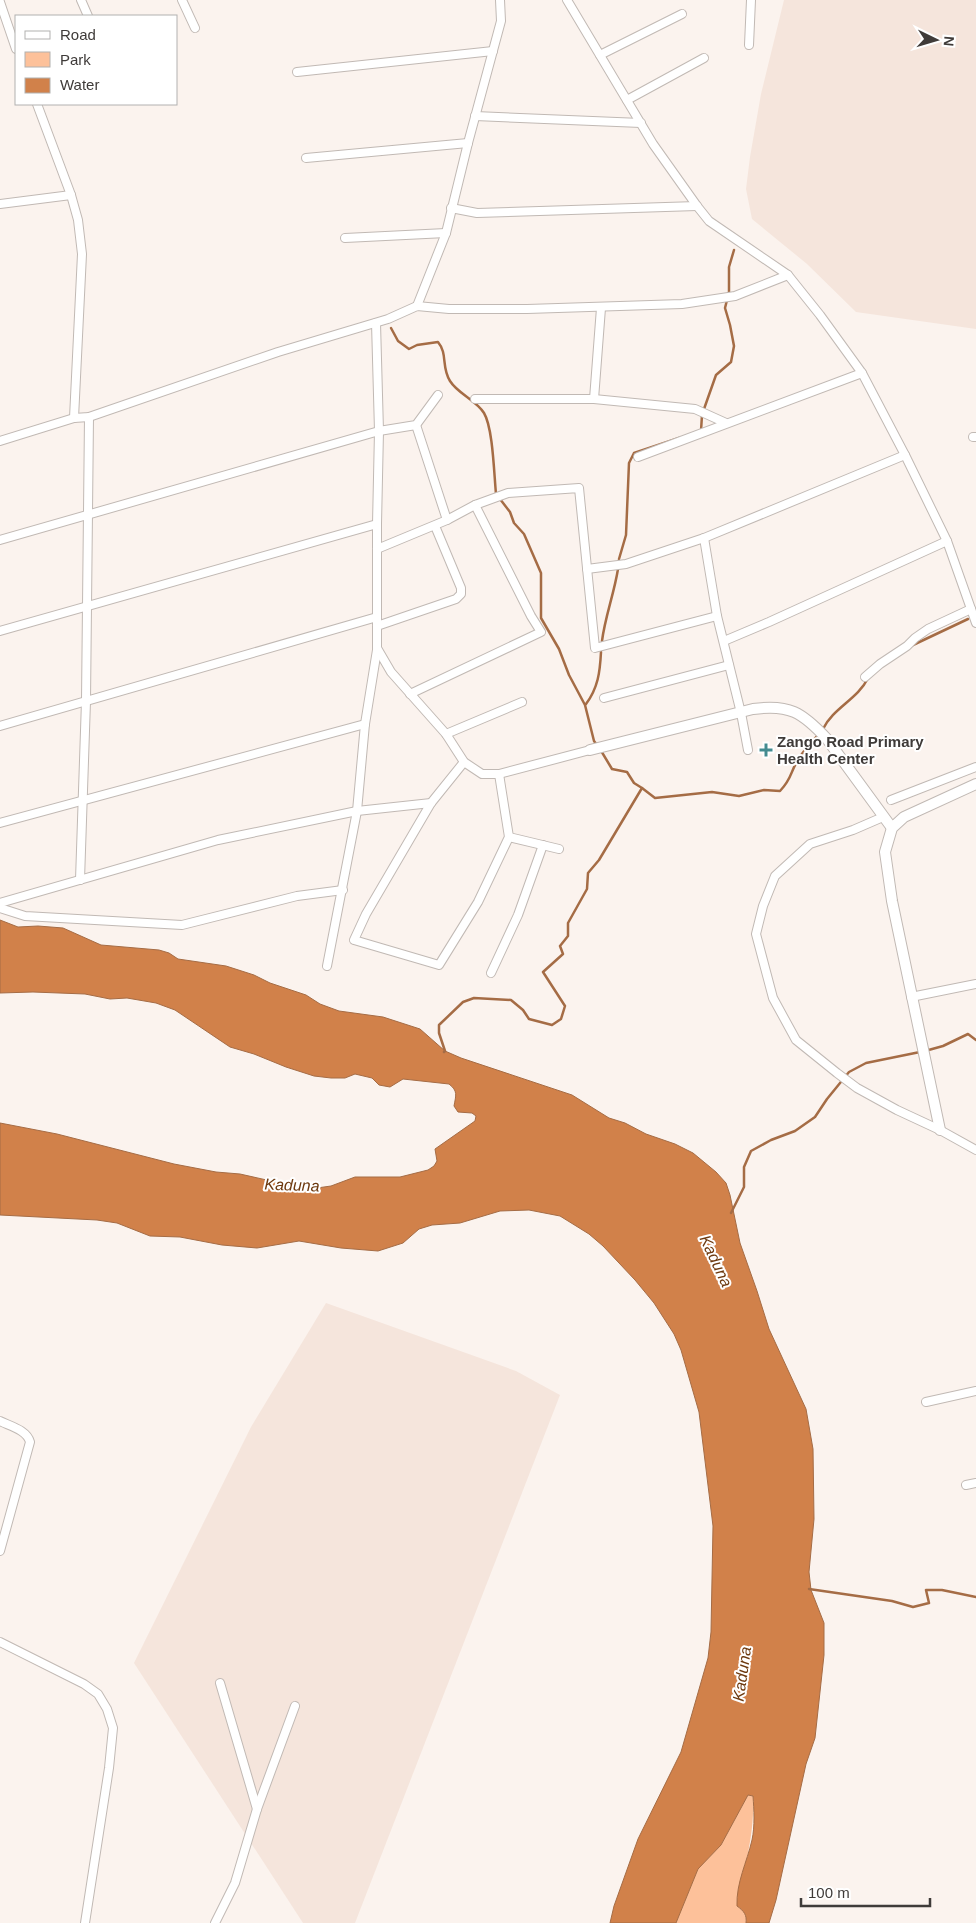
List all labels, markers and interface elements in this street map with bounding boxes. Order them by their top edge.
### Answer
legend [15,15,178,105]
north arrow [911,15,961,65]
text: Road [60,26,96,43]
text: N [941,35,957,47]
text: Park [60,51,91,68]
text: Water [60,76,99,93]
place label: Zango Road Primary Health Center [777,733,924,767]
marker: Zango Road Primary Health Center [759,743,773,757]
water label: Kaduna [264,1176,320,1194]
water label: Kaduna [697,1232,735,1290]
water label: Kaduna [730,1645,754,1703]
scale bar [801,1876,930,1908]
text: 100 m [808,1884,850,1901]

